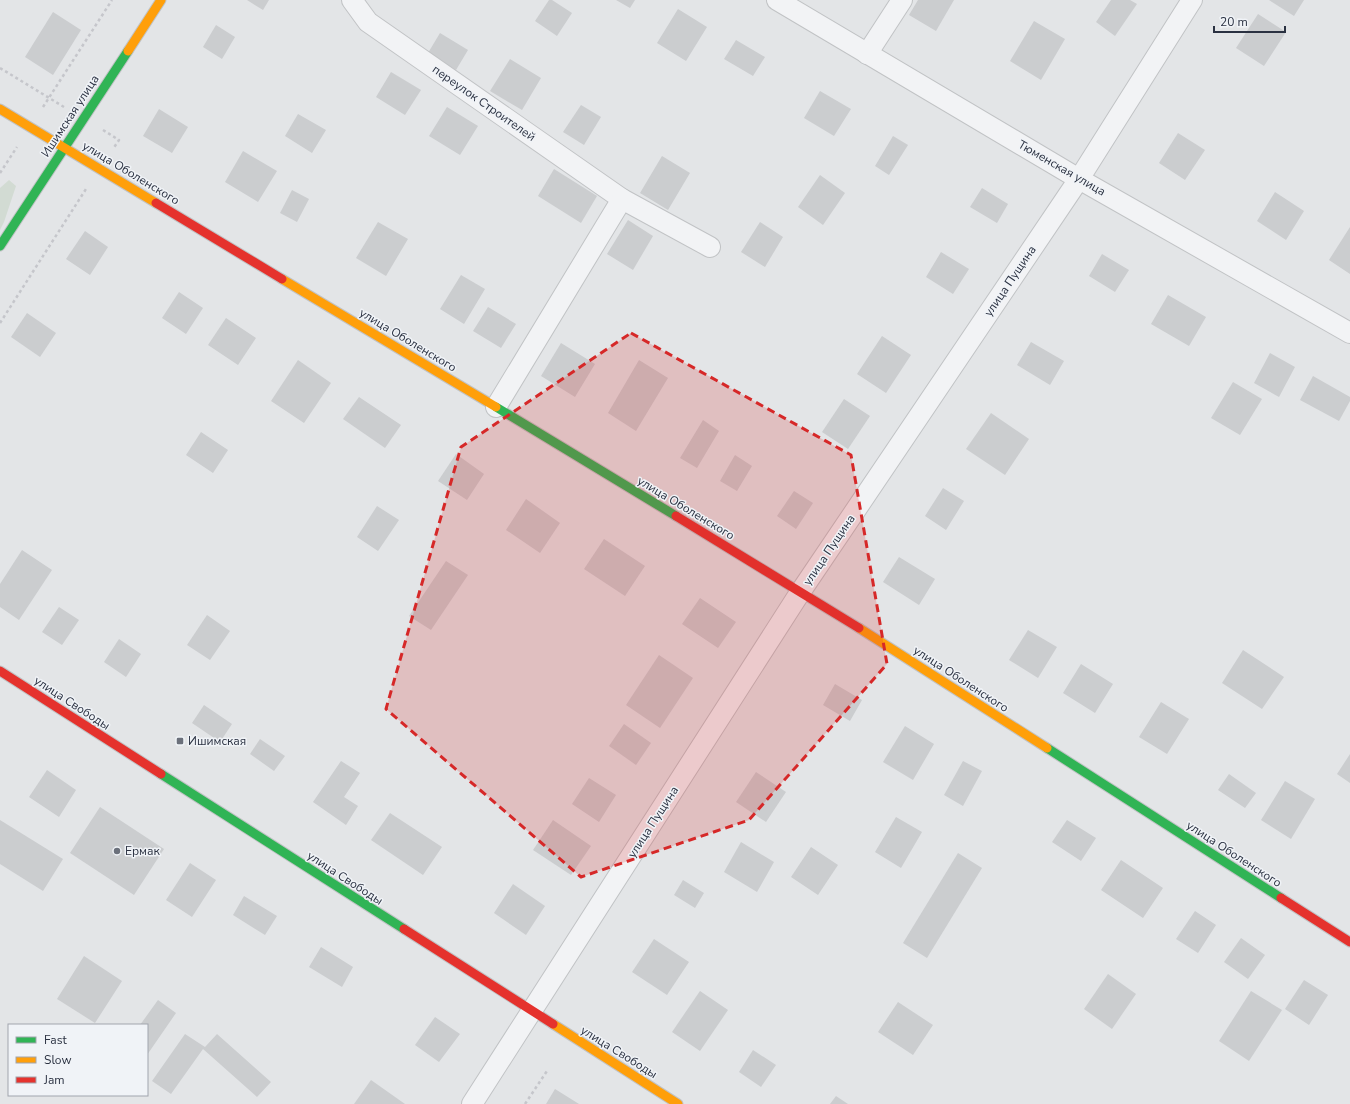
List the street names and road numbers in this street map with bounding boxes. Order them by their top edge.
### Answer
street label: переулок Строителей [429,61,539,145]
street label: Ишимская улица [37,72,103,160]
street label: Тюменская улица [1015,136,1109,200]
street label: улица Оболенского [80,138,183,208]
street label: улица Пущина [980,242,1040,320]
street label: улица Оболенского [357,305,460,375]
street label: улица Оболенского [635,473,738,543]
street label: улица Пущина [799,511,859,589]
street label: улица Оболенского [910,642,1012,716]
street label: улица Свободы [31,672,113,734]
street label: улица Пущина [624,783,682,861]
street label: улица Оболенского [1183,817,1285,891]
street label: улица Свободы [304,847,386,909]
street label: улица Свободы [578,1022,660,1082]

